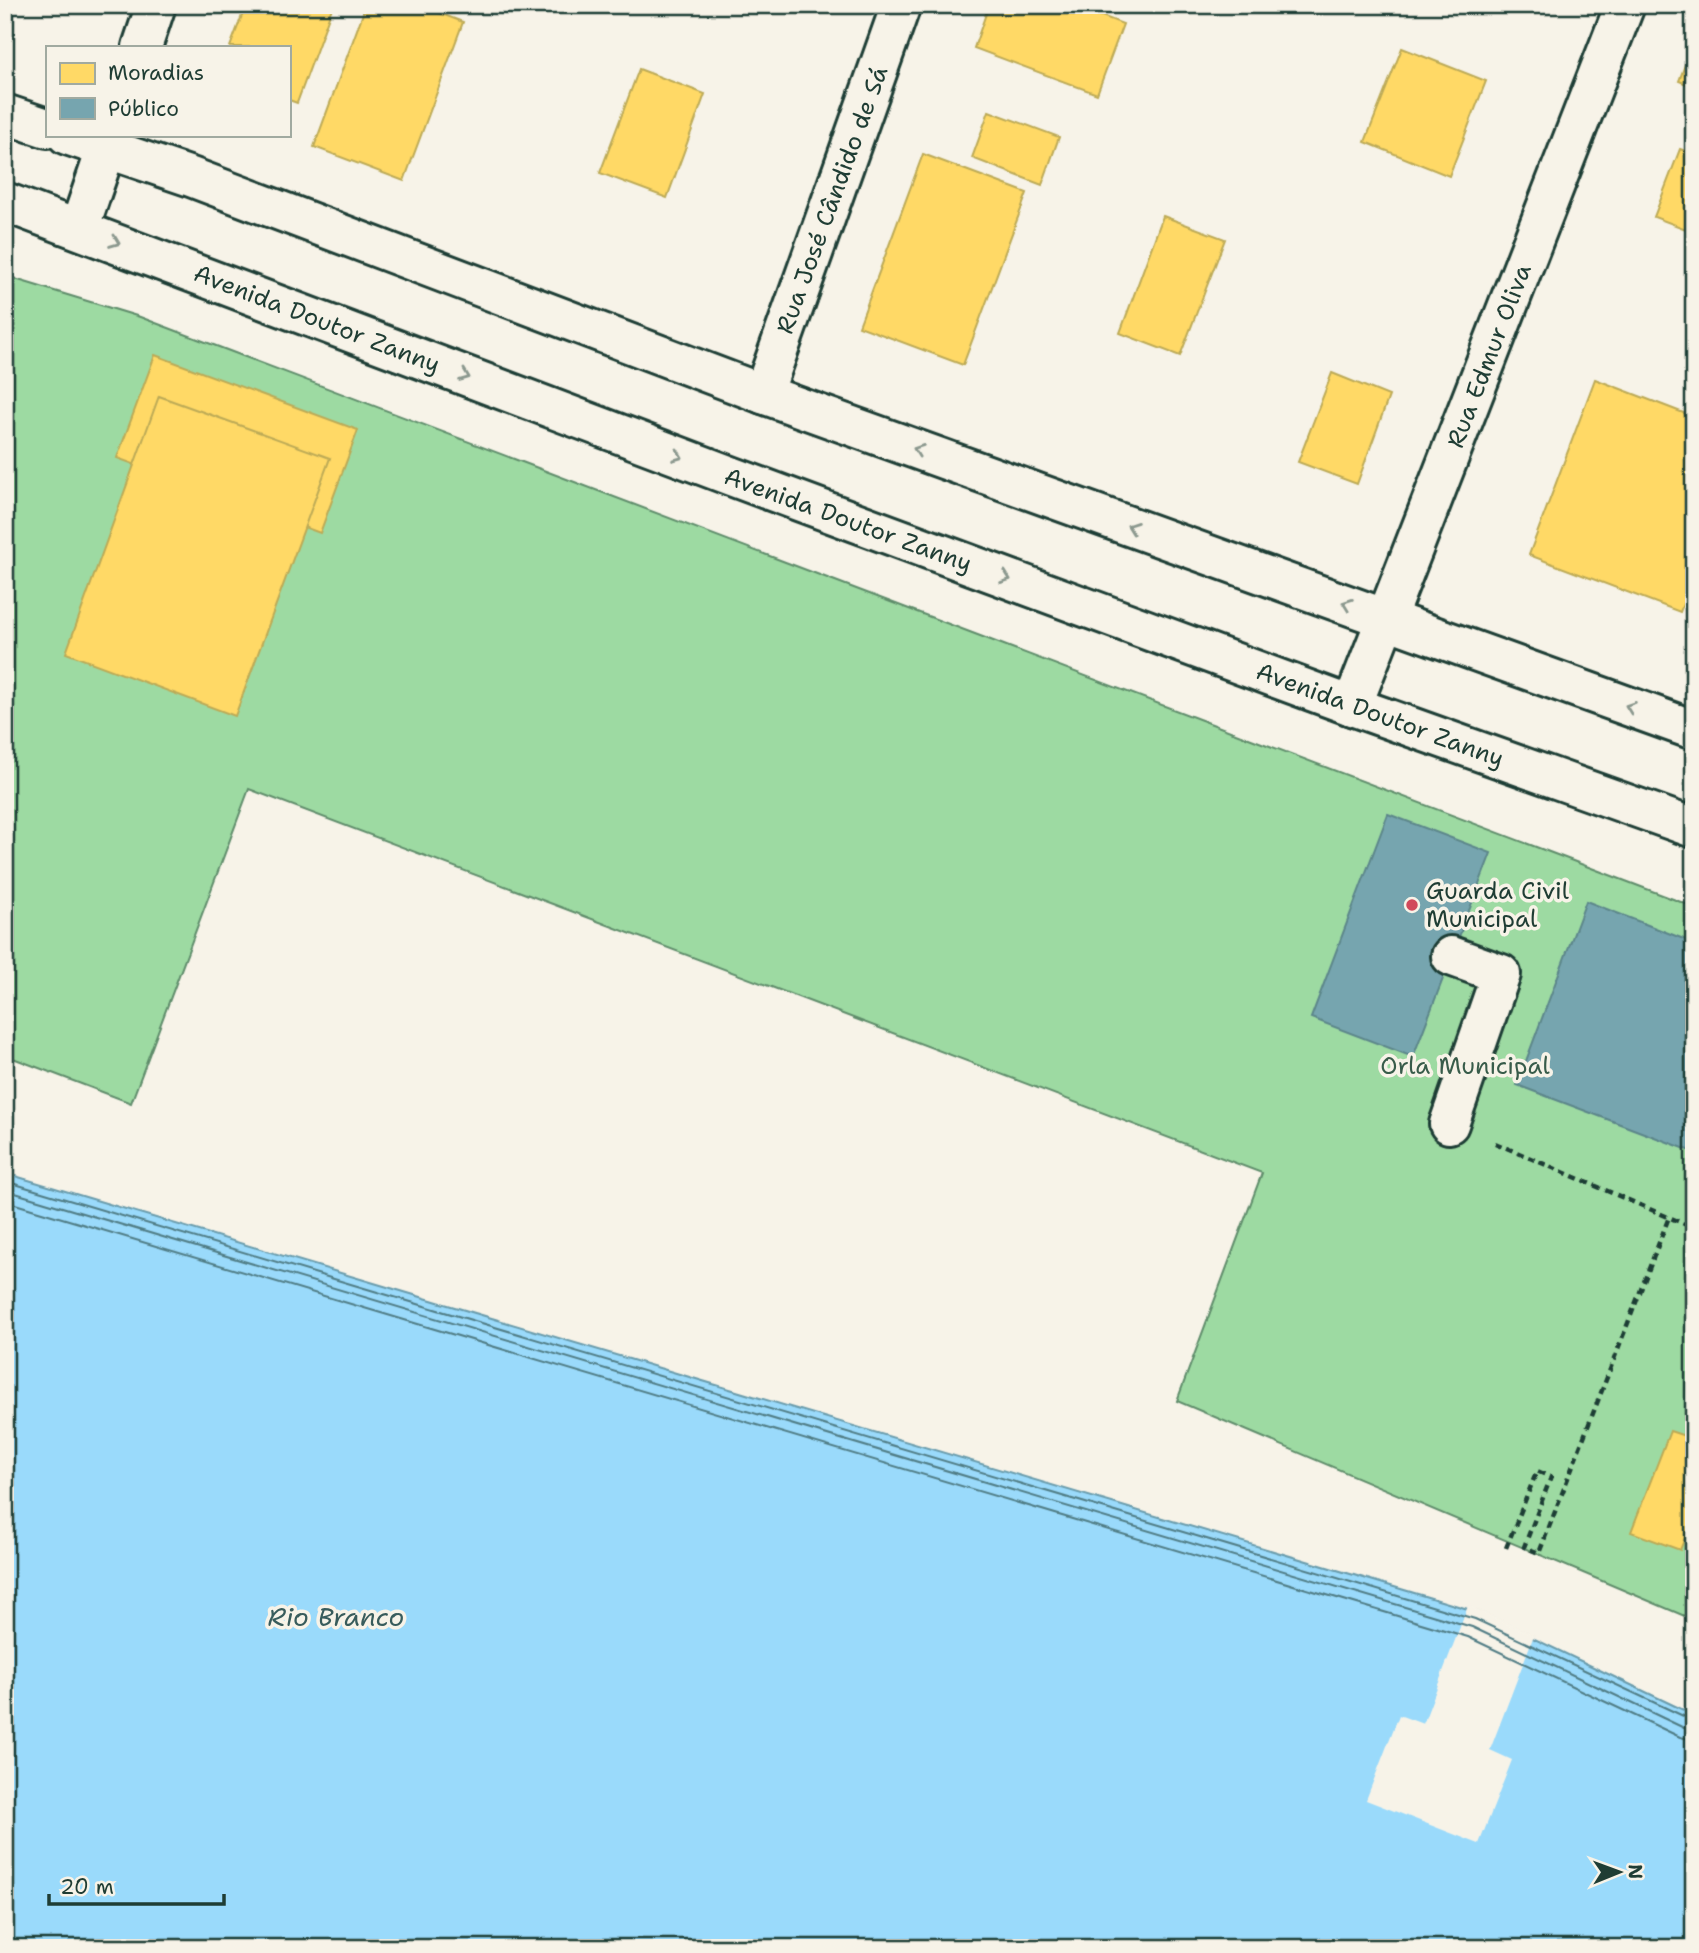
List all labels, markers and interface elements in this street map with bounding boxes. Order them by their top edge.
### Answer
legend [46,46,290,136]
text: Moradias [108,59,204,87]
street label: Rua José Cândido de Sá [769,62,895,338]
text: Público [108,95,179,123]
one-way arrow [109,234,121,248]
street label: Avenida Doutor Zanny [189,257,445,381]
street label: Rua Edmur Oliva [1439,259,1539,452]
one-way arrow [459,367,471,381]
one-way arrow [913,444,925,458]
one-way arrow [671,448,683,462]
street label: Avenida Doutor Zanny [720,460,976,580]
one-way arrow [1127,521,1139,535]
one-way arrow [1000,570,1012,584]
one-way arrow [1341,599,1353,613]
street label: Avenida Doutor Zanny [1252,655,1508,775]
one-way arrow [1624,701,1636,715]
place label: Guarda Civil Municipal [1426,875,1570,935]
marker: Guarda Civil Municipal [1404,897,1420,913]
park label: Orla Municipal [1380,1050,1550,1082]
water label: Rio Branco [268,1599,404,1634]
north arrow [1584,1838,1654,1908]
scale bar [49,1862,224,1906]
text: N [1623,1864,1648,1879]
text: 20 m [60,1873,114,1901]

